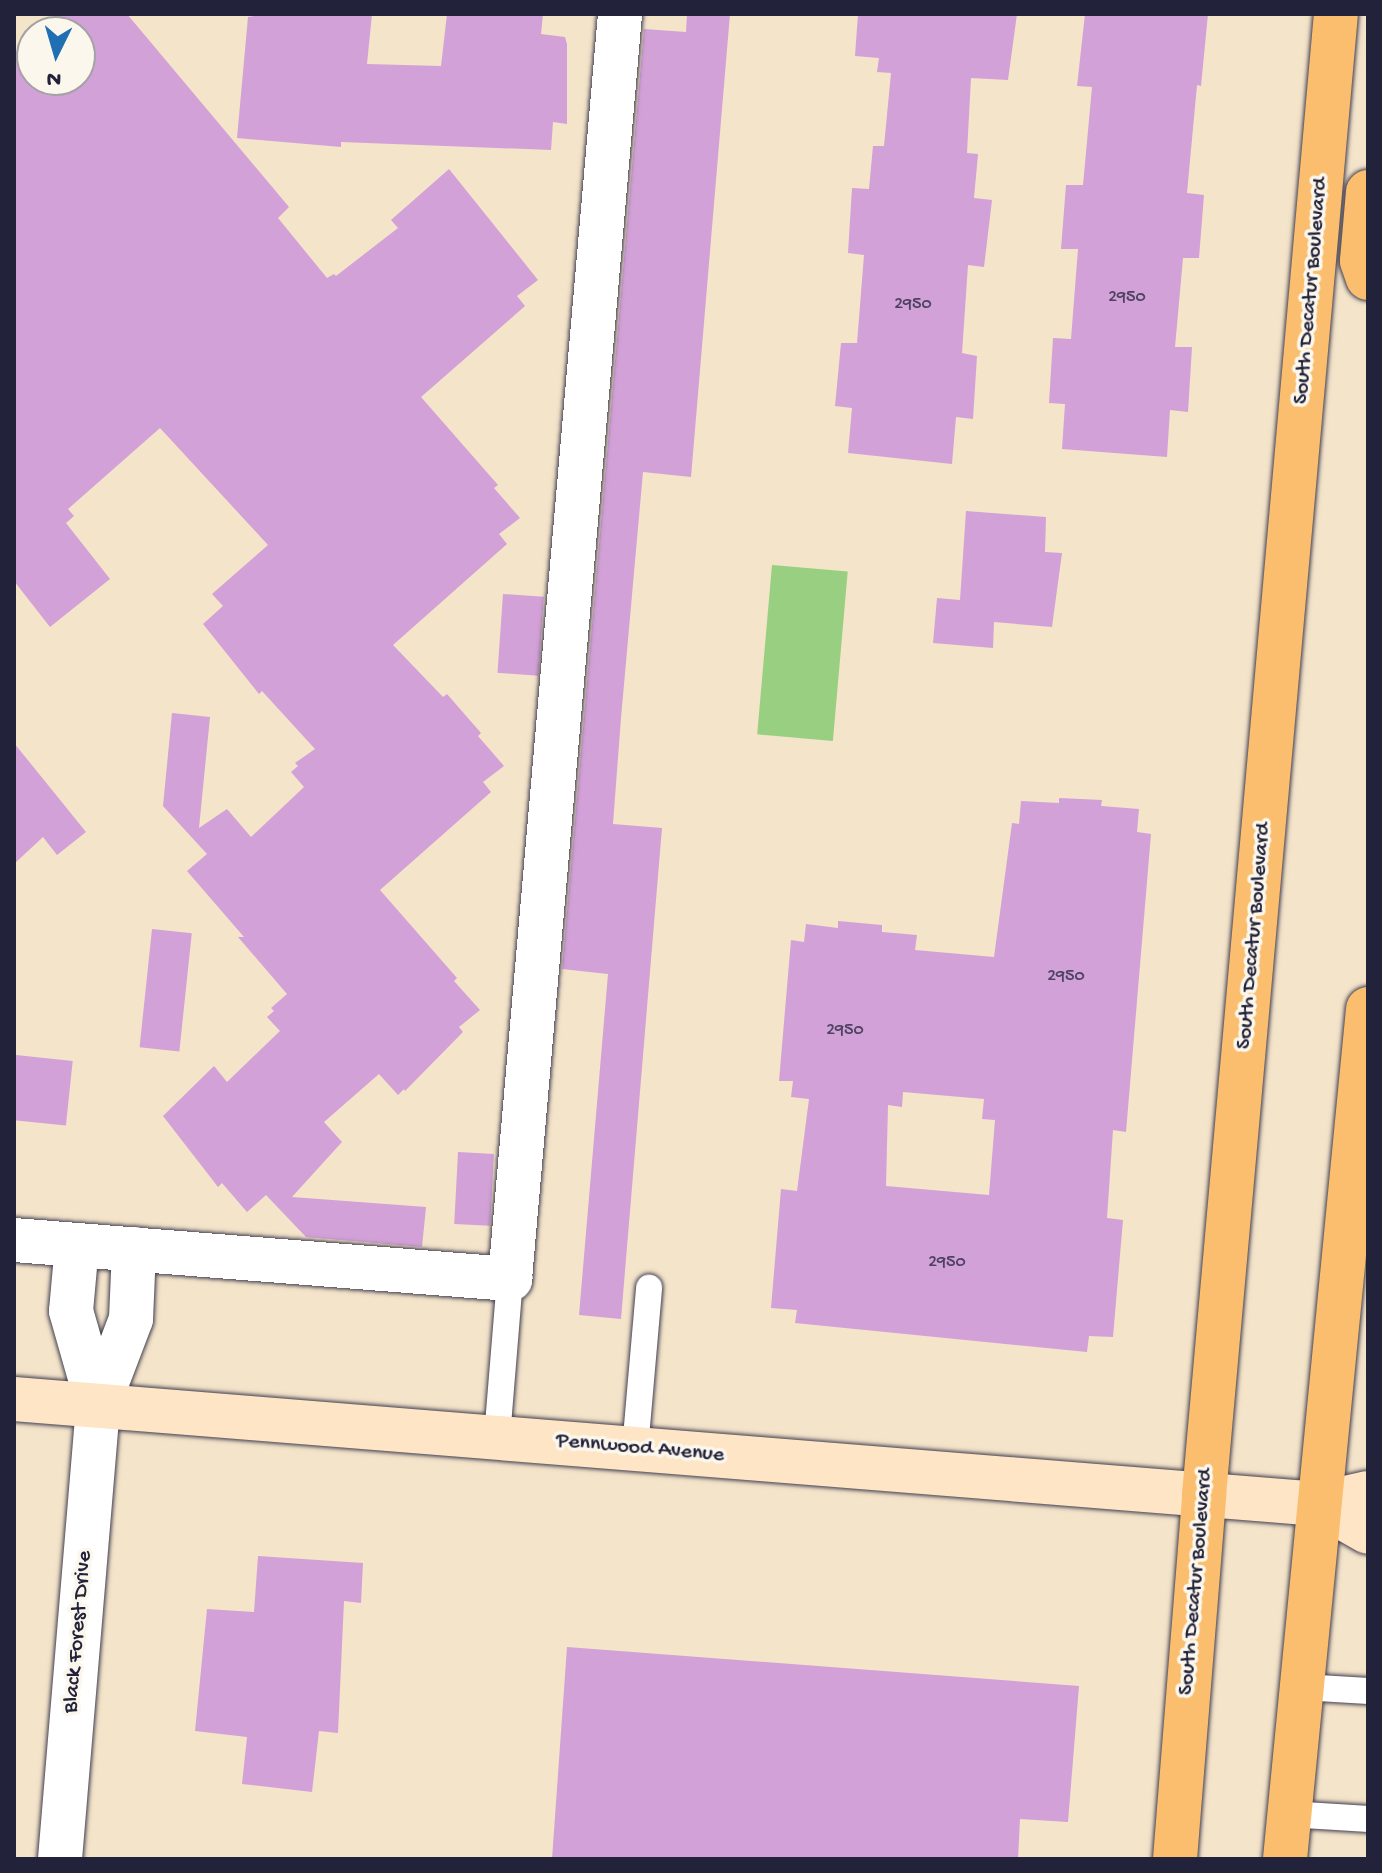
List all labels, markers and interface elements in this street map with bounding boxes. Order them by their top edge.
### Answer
north arrow [16,16,96,96]
text: N [46,64,62,91]
street label: South Decatur Boulevard [1289,177,1335,405]
house number: 2950 [1108,287,1146,309]
house number: 2950 [894,294,932,316]
street label: South Decatur Boulevard [1232,822,1278,1050]
house number: 2950 [1047,966,1085,988]
house number: 2950 [826,1020,864,1042]
house number: 2950 [928,1252,966,1274]
street label: Pennwood Avenue [555,1429,725,1469]
street label: South Decatur Boulevard [1174,1468,1220,1696]
street label: Black Forest Drive [59,1550,99,1714]

